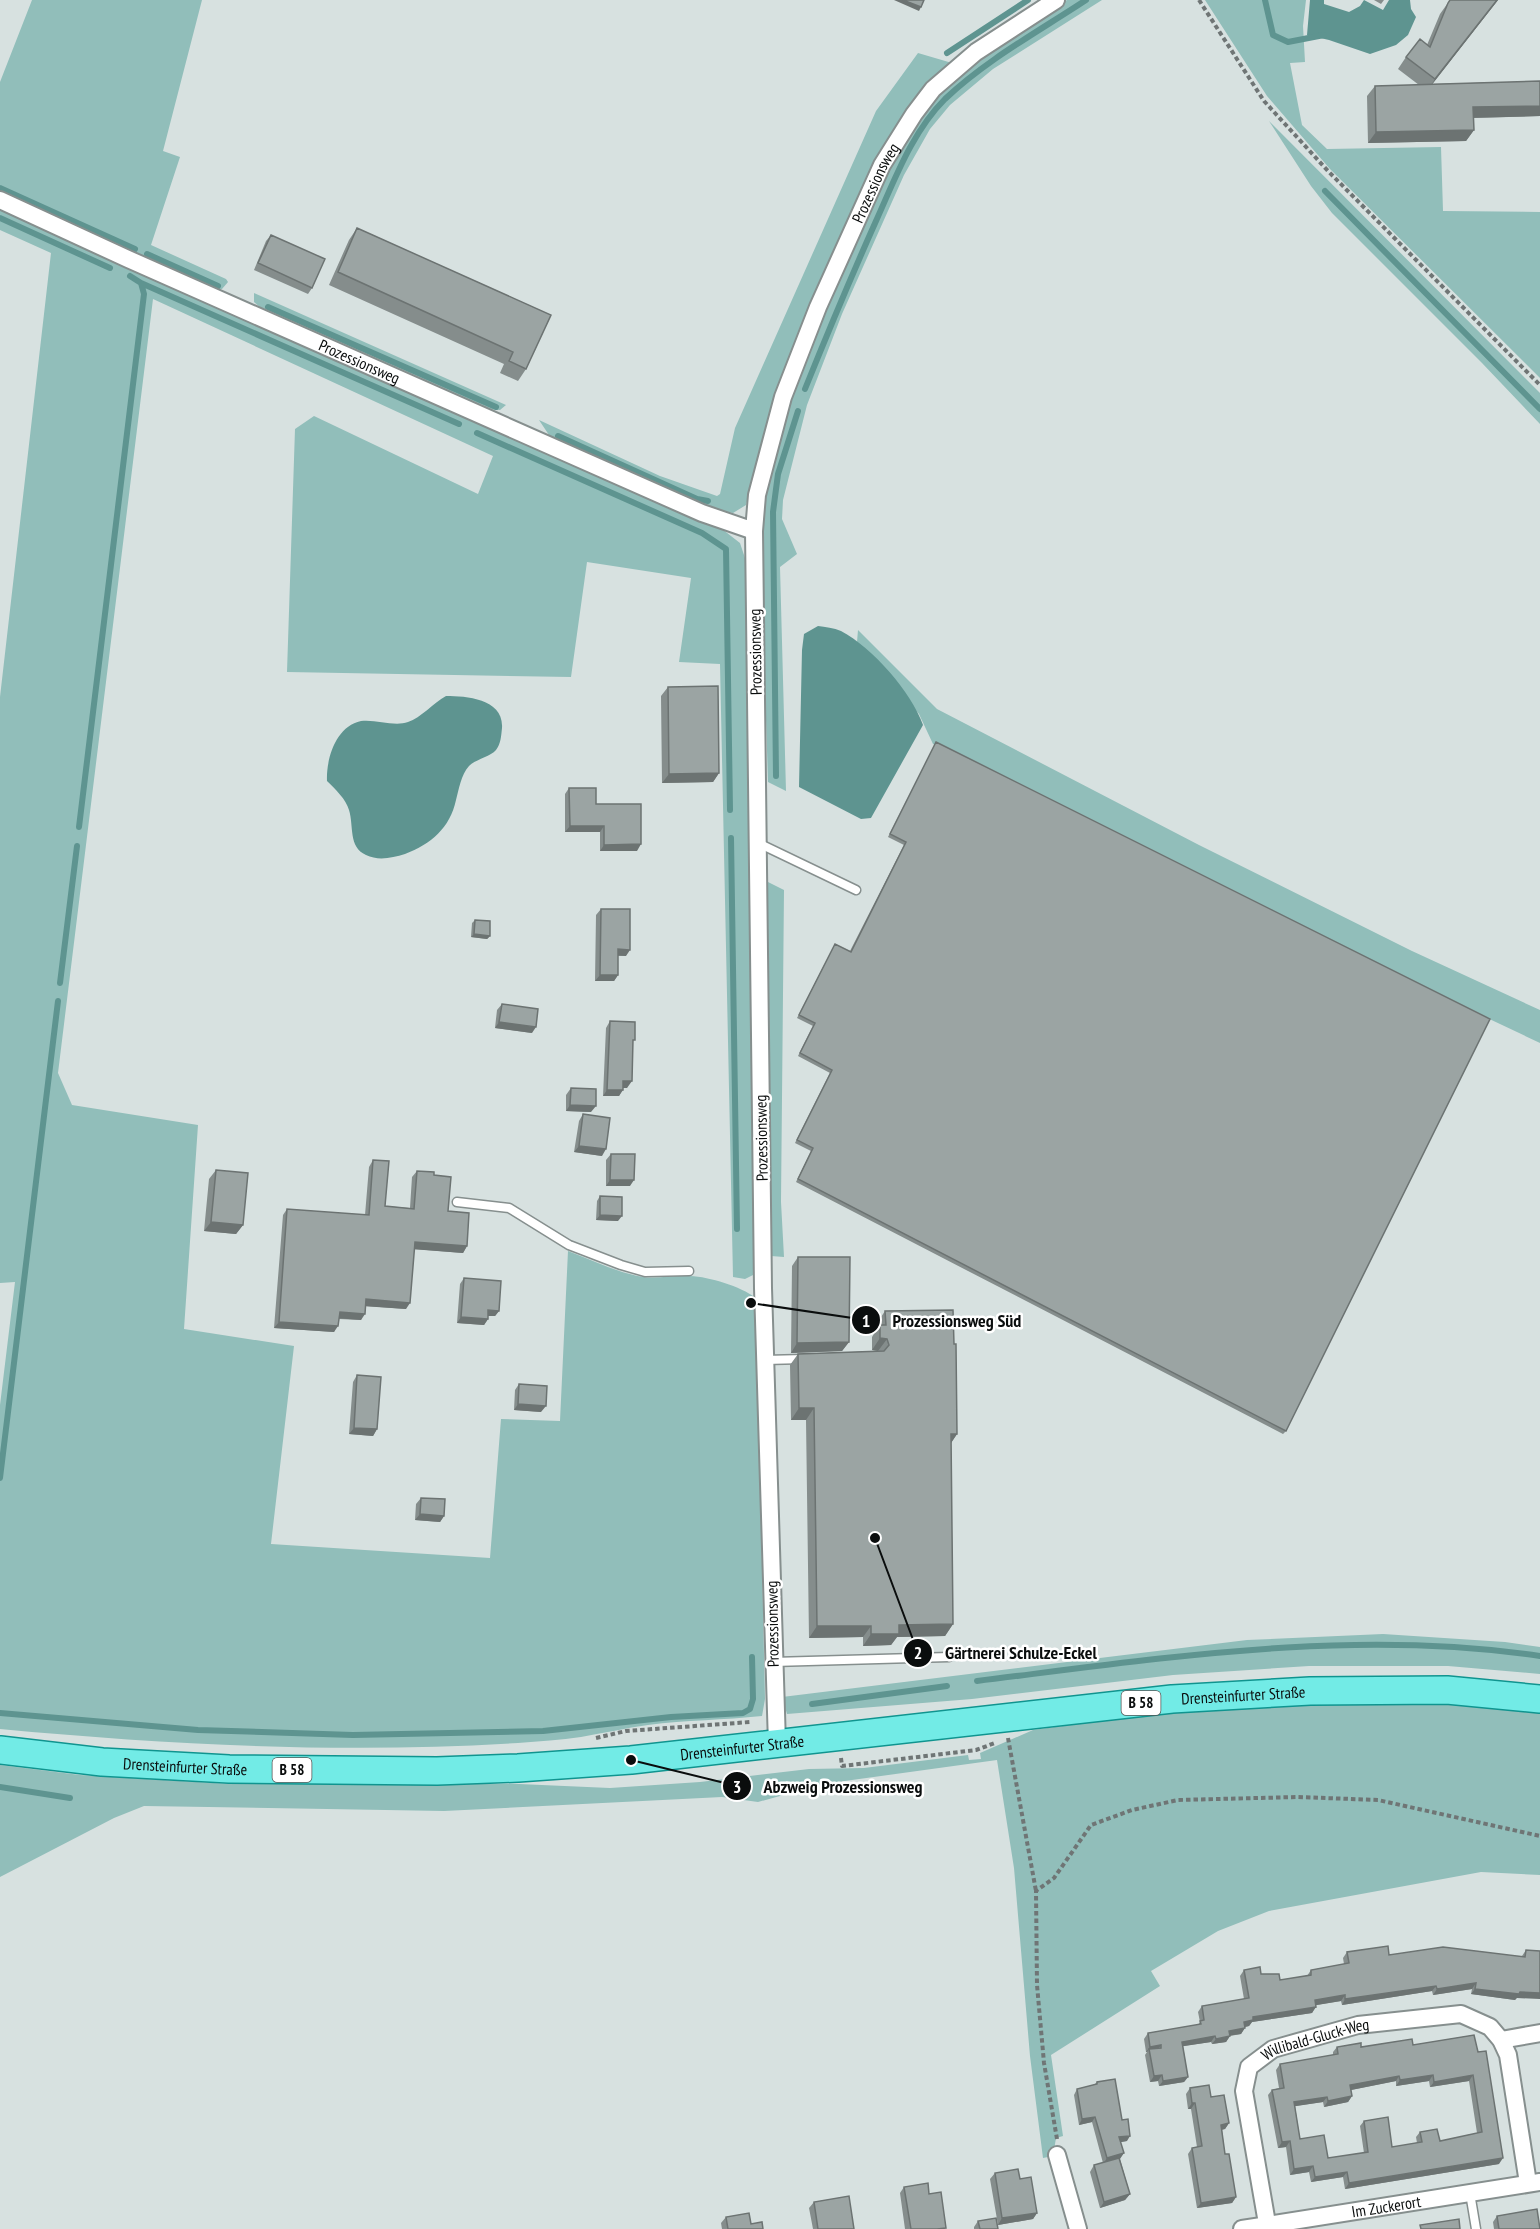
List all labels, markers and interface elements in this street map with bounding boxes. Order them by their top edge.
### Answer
street label: Prozessionsweg [847,139,903,226]
street label: Prozessionsweg [316,335,403,388]
street label: Prozessionsweg [744,609,766,695]
street label: Prozessionsweg [750,1095,772,1181]
callout: Prozessionsweg Süd [851,1302,1033,1338]
text: 1 [862,1309,870,1332]
text: Prozessionsweg Süd [893,1309,1021,1332]
street label: Prozessionsweg [761,1581,783,1667]
callout: Gärtnerei Schulze-Eckel [903,1635,1109,1671]
text: 2 [914,1641,922,1664]
text: Gärtnerei Schulze-Eckel [945,1641,1098,1664]
street label: Drensteinfurter Straße [1181,1681,1306,1708]
road number: B 58 [1122,1691,1160,1715]
street label: Drensteinfurter Straße [679,1731,805,1764]
street label: Drensteinfurter Straße [123,1753,247,1779]
road number: B 58 [272,1758,312,1782]
callout: Abzweig Prozessionsweg [722,1768,935,1804]
text: 3 [733,1775,741,1798]
text: Abzweig Prozessionsweg [763,1775,922,1798]
street label: Willibald-Gluck-Weg [1257,2014,1370,2065]
street label: Im Zuckerort [1350,2191,1423,2222]

